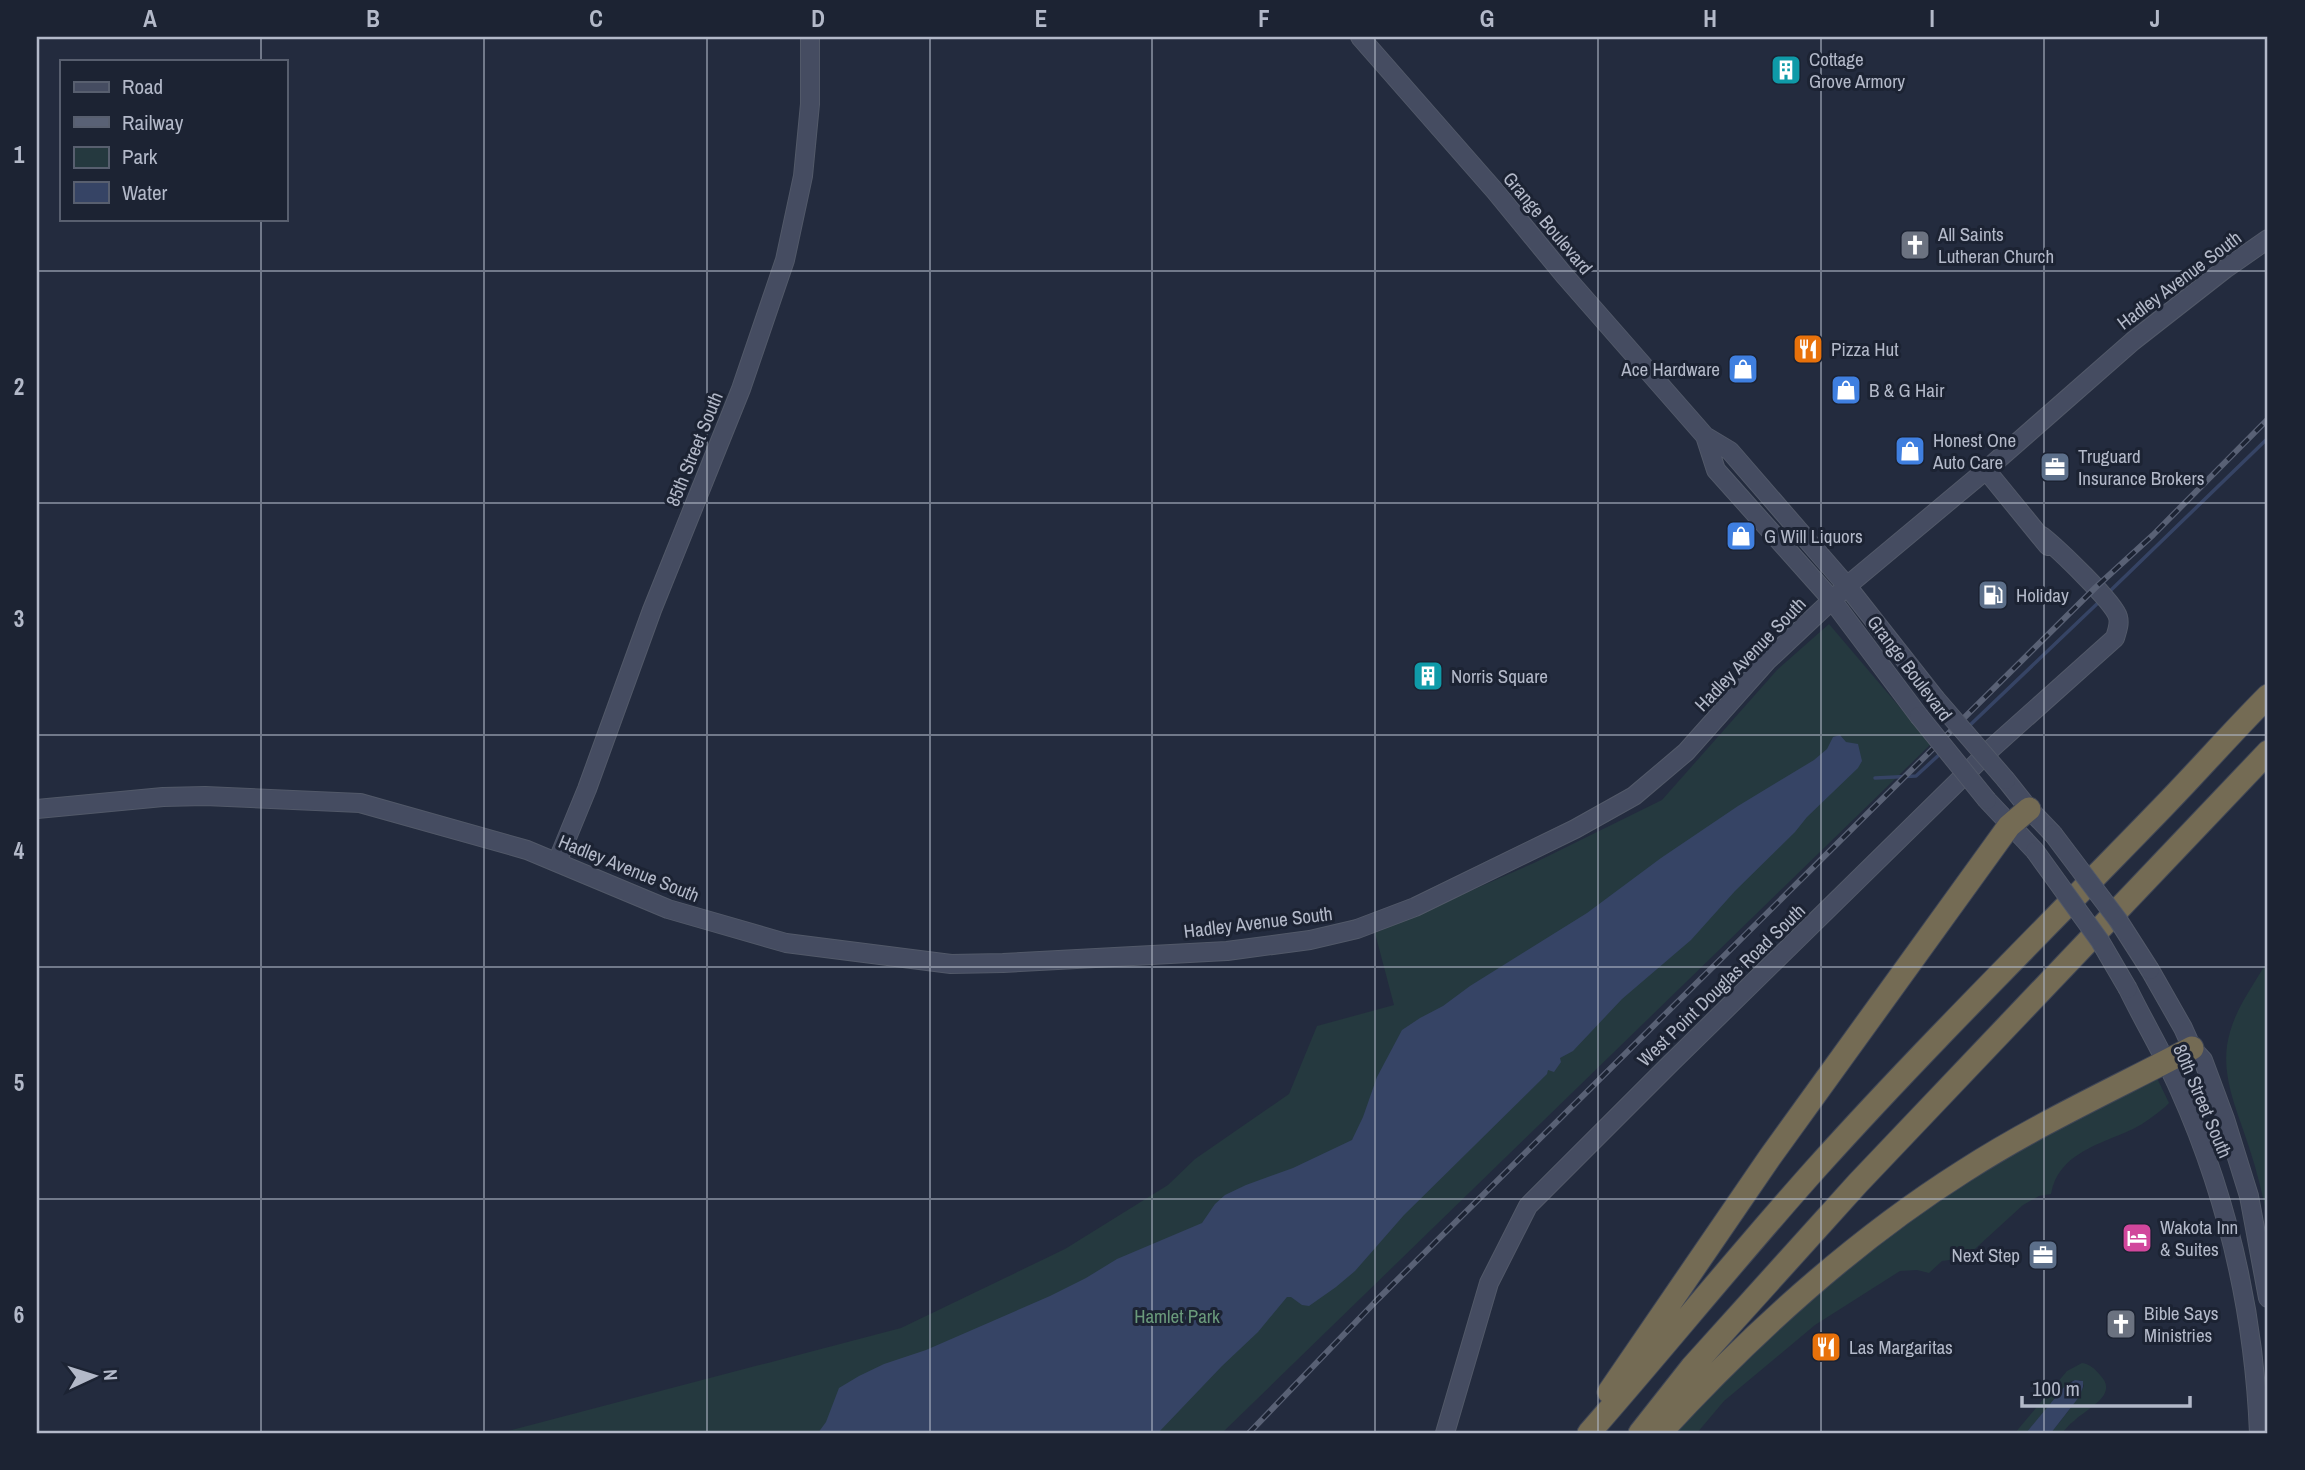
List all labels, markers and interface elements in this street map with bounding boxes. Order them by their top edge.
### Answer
text: A [143,3,157,34]
text: B [366,3,380,34]
text: C [589,3,603,34]
text: D [811,3,825,34]
text: E [1035,3,1047,34]
text: F [1258,3,1270,34]
text: G [1480,3,1494,34]
text: H [1703,3,1717,34]
text: I [1929,3,1935,34]
text: J [2150,3,2160,34]
place label: Cottage Grove Armory [1809,46,1905,94]
building icon: Cottage Grove Armory [1769,53,1803,87]
legend [60,60,287,220]
text: Road [122,72,163,101]
text: Railway [122,108,184,137]
text: 1 [14,139,25,170]
text: Park [122,142,158,171]
street label: Grange Boulevard [1497,166,1599,280]
text: Water [122,178,168,207]
place label: All Saints Lutheran Church [1937,221,2054,269]
street label: Hadley Avenue South [2111,225,2247,335]
church icon: All Saints Lutheran Church [1898,228,1932,262]
restaurant icon: Pizza Hut [1791,332,1825,366]
place label: Pizza Hut [1831,336,1899,362]
shop icon: Ace Hardware [1726,352,1760,386]
place label: Ace Hardware [1620,356,1720,382]
text: 2 [14,371,24,402]
shop icon: B & G Hair [1829,373,1863,407]
place label: B & G Hair [1869,377,1945,403]
street label: 85th Street South [659,388,729,510]
place label: Honest One Auto Care [1932,427,2016,475]
shop icon: Honest One Auto Care [1893,434,1927,468]
place label: Truguard Insurance Brokers [2078,443,2205,491]
office icon: Truguard Insurance Brokers [2038,450,2072,484]
shop icon: G Will Liquors [1724,519,1758,553]
place label: G Will Liquors [1764,523,1863,549]
fuel station icon: Holiday [1976,578,2010,612]
place label: Holiday [2016,582,2069,608]
street label: Hadley Avenue South [1689,591,1811,717]
text: 3 [14,603,24,634]
street label: Grange Boulevard [1862,610,1958,726]
building icon: Norris Square [1411,659,1445,693]
place label: Norris Square [1451,663,1548,689]
street label: Hadley Avenue South [555,828,703,908]
text: 4 [14,835,25,866]
street label: West Point Douglas Road South [1631,898,1811,1072]
street label: Hadley Avenue South [1182,900,1334,944]
street label: 80th Street South [2167,1040,2239,1162]
text: 5 [14,1067,24,1098]
place label: Wakota Inn & Suites [2160,1214,2238,1262]
hotel icon: Wakota Inn & Suites [2120,1221,2154,1255]
office icon: Next Step [2026,1238,2060,1272]
place label: Next Step [1952,1242,2020,1268]
text: 6 [14,1299,24,1330]
place label: Bible Says Ministries [2144,1300,2219,1348]
park label: Hamlet Park [1134,1303,1220,1329]
church icon: Bible Says Ministries [2104,1307,2138,1341]
restaurant icon: Las Margaritas [1809,1330,1843,1364]
place label: Las Margaritas [1849,1334,1953,1360]
north arrow [60,1340,130,1410]
scale bar [2022,1365,2190,1409]
text: N [98,1368,124,1381]
text: 100 m [2032,1374,2080,1403]

